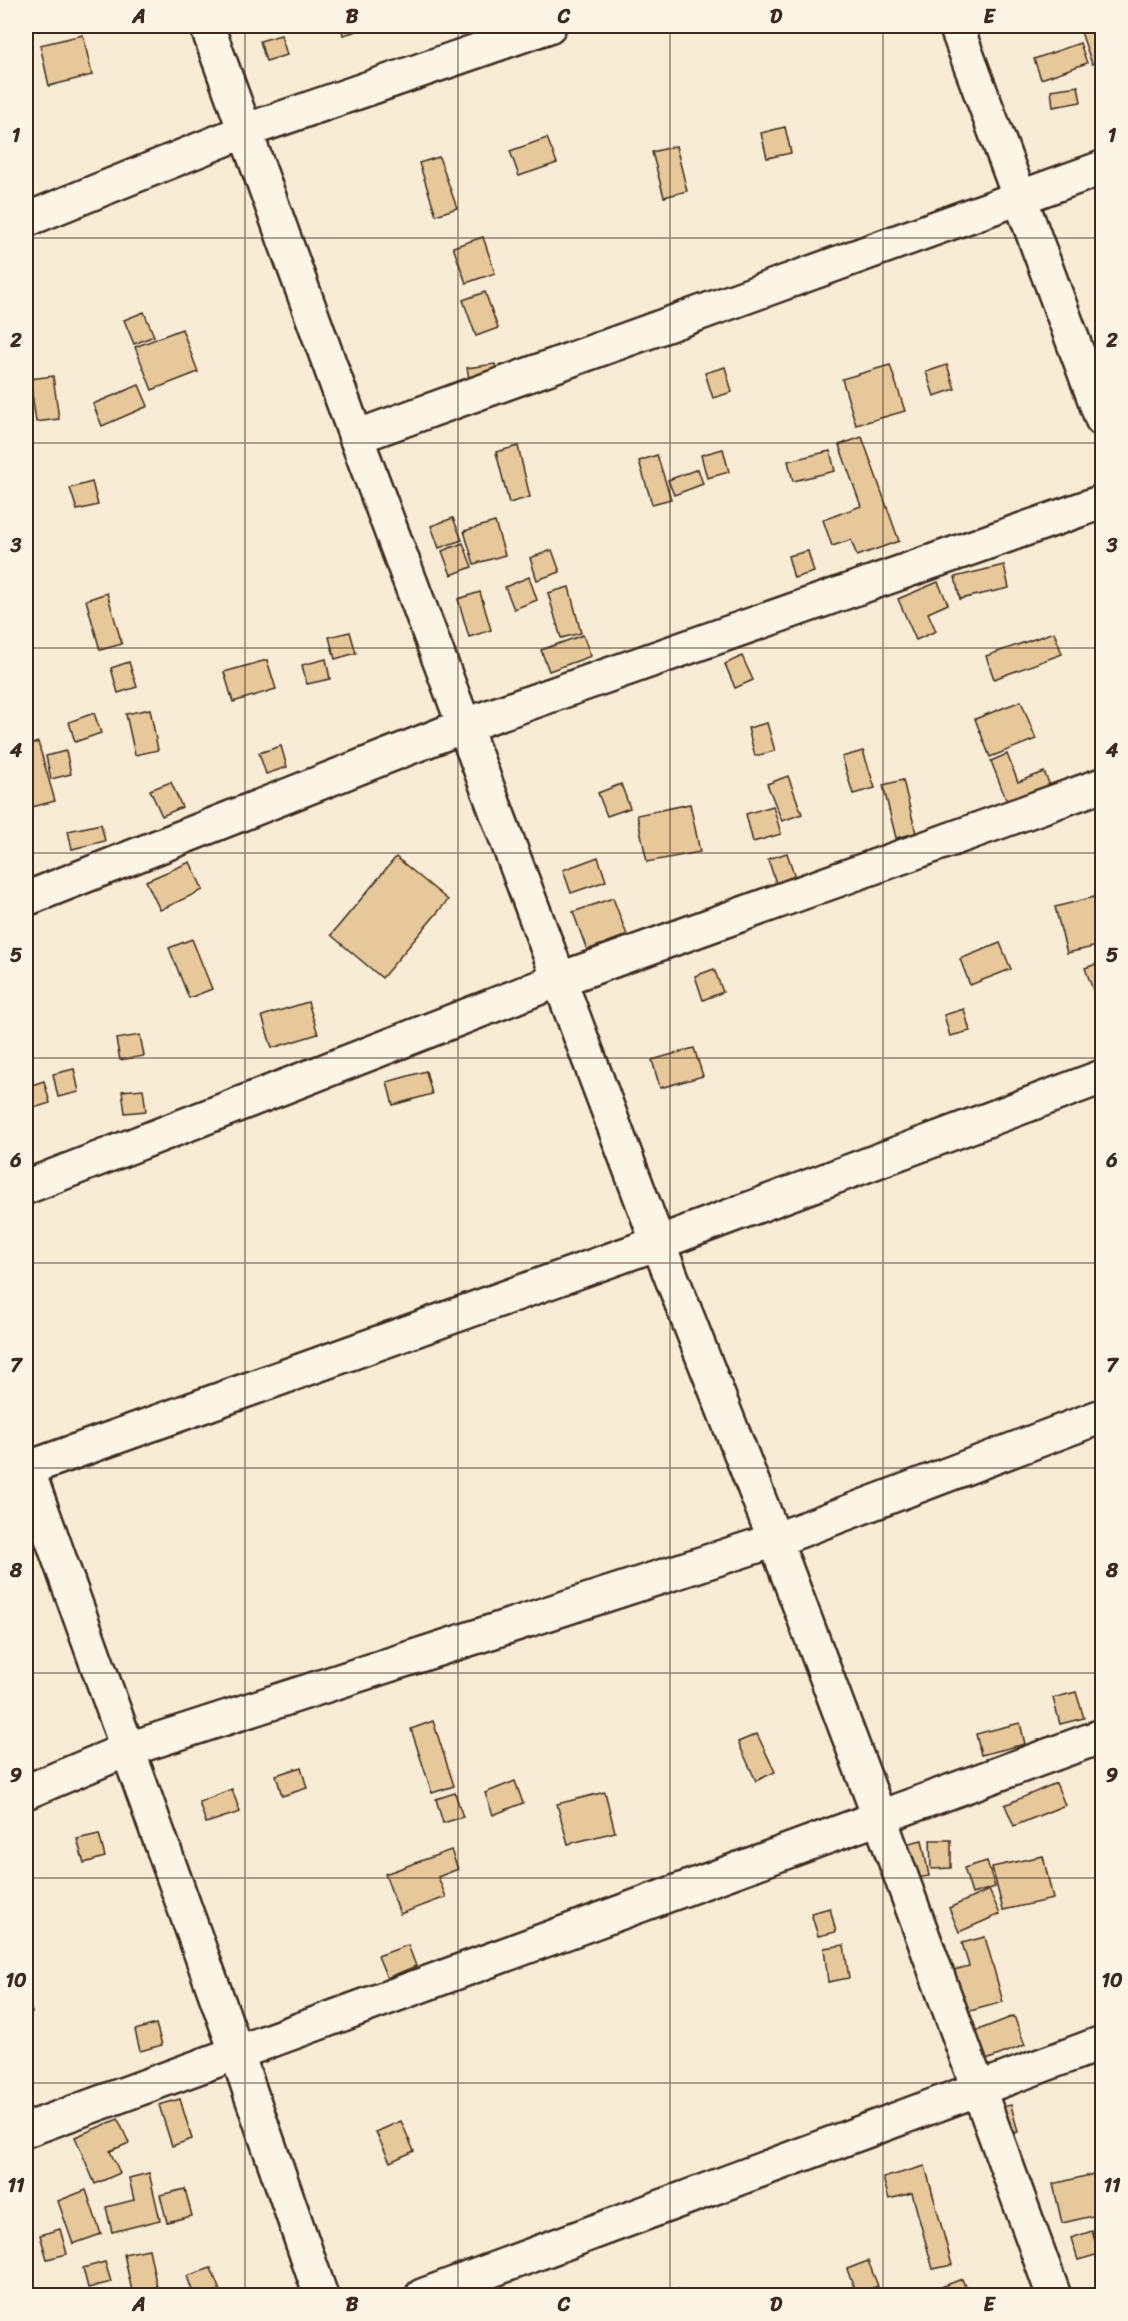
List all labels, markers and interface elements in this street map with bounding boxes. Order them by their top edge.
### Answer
text: A [131,0,146,34]
text: B [346,0,359,34]
text: C [557,0,571,34]
text: D [770,0,783,34]
text: E [983,0,996,34]
text: 1 [12,118,21,153]
text: 1 [1108,118,1117,153]
text: 2 [9,323,22,358]
text: 2 [1105,323,1118,358]
text: 3 [10,528,22,563]
text: 3 [1106,528,1118,563]
text: 4 [9,733,23,768]
text: 4 [1105,733,1119,768]
text: 5 [10,938,22,973]
text: 5 [1106,938,1118,973]
text: 6 [9,1143,22,1178]
text: 6 [1105,1143,1118,1178]
text: 7 [10,1348,23,1383]
text: 7 [1106,1348,1119,1383]
text: 8 [9,1553,23,1588]
text: 8 [1105,1553,1119,1588]
text: 9 [10,1758,22,1793]
text: 9 [1106,1758,1118,1793]
text: 10 [5,1963,27,1998]
text: 10 [1101,1963,1123,1998]
text: 11 [7,2168,25,2203]
text: 11 [1103,2168,1121,2203]
text: A [131,2287,146,2321]
text: B [346,2287,359,2321]
text: C [557,2287,571,2321]
text: D [770,2287,783,2321]
text: E [983,2287,996,2321]

